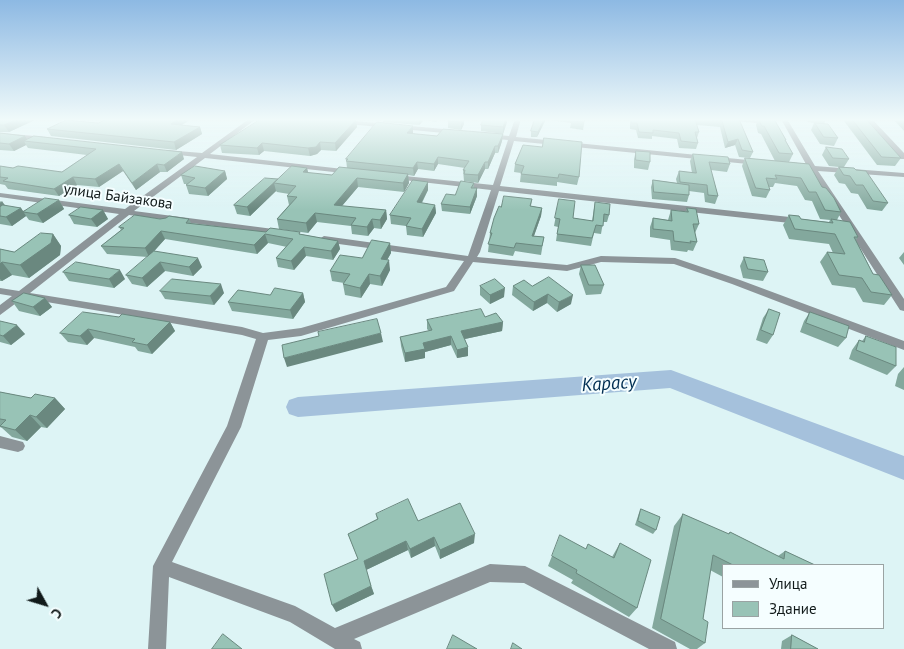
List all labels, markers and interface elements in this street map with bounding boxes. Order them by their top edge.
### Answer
street label: улица Байзакова [62,180,174,214]
water label: Карасу [581,371,637,397]
legend [722,564,884,629]
text: Улица [769,574,807,593]
north arrow [20,579,70,629]
text: Здание [769,599,817,618]
text: С [47,605,66,622]

